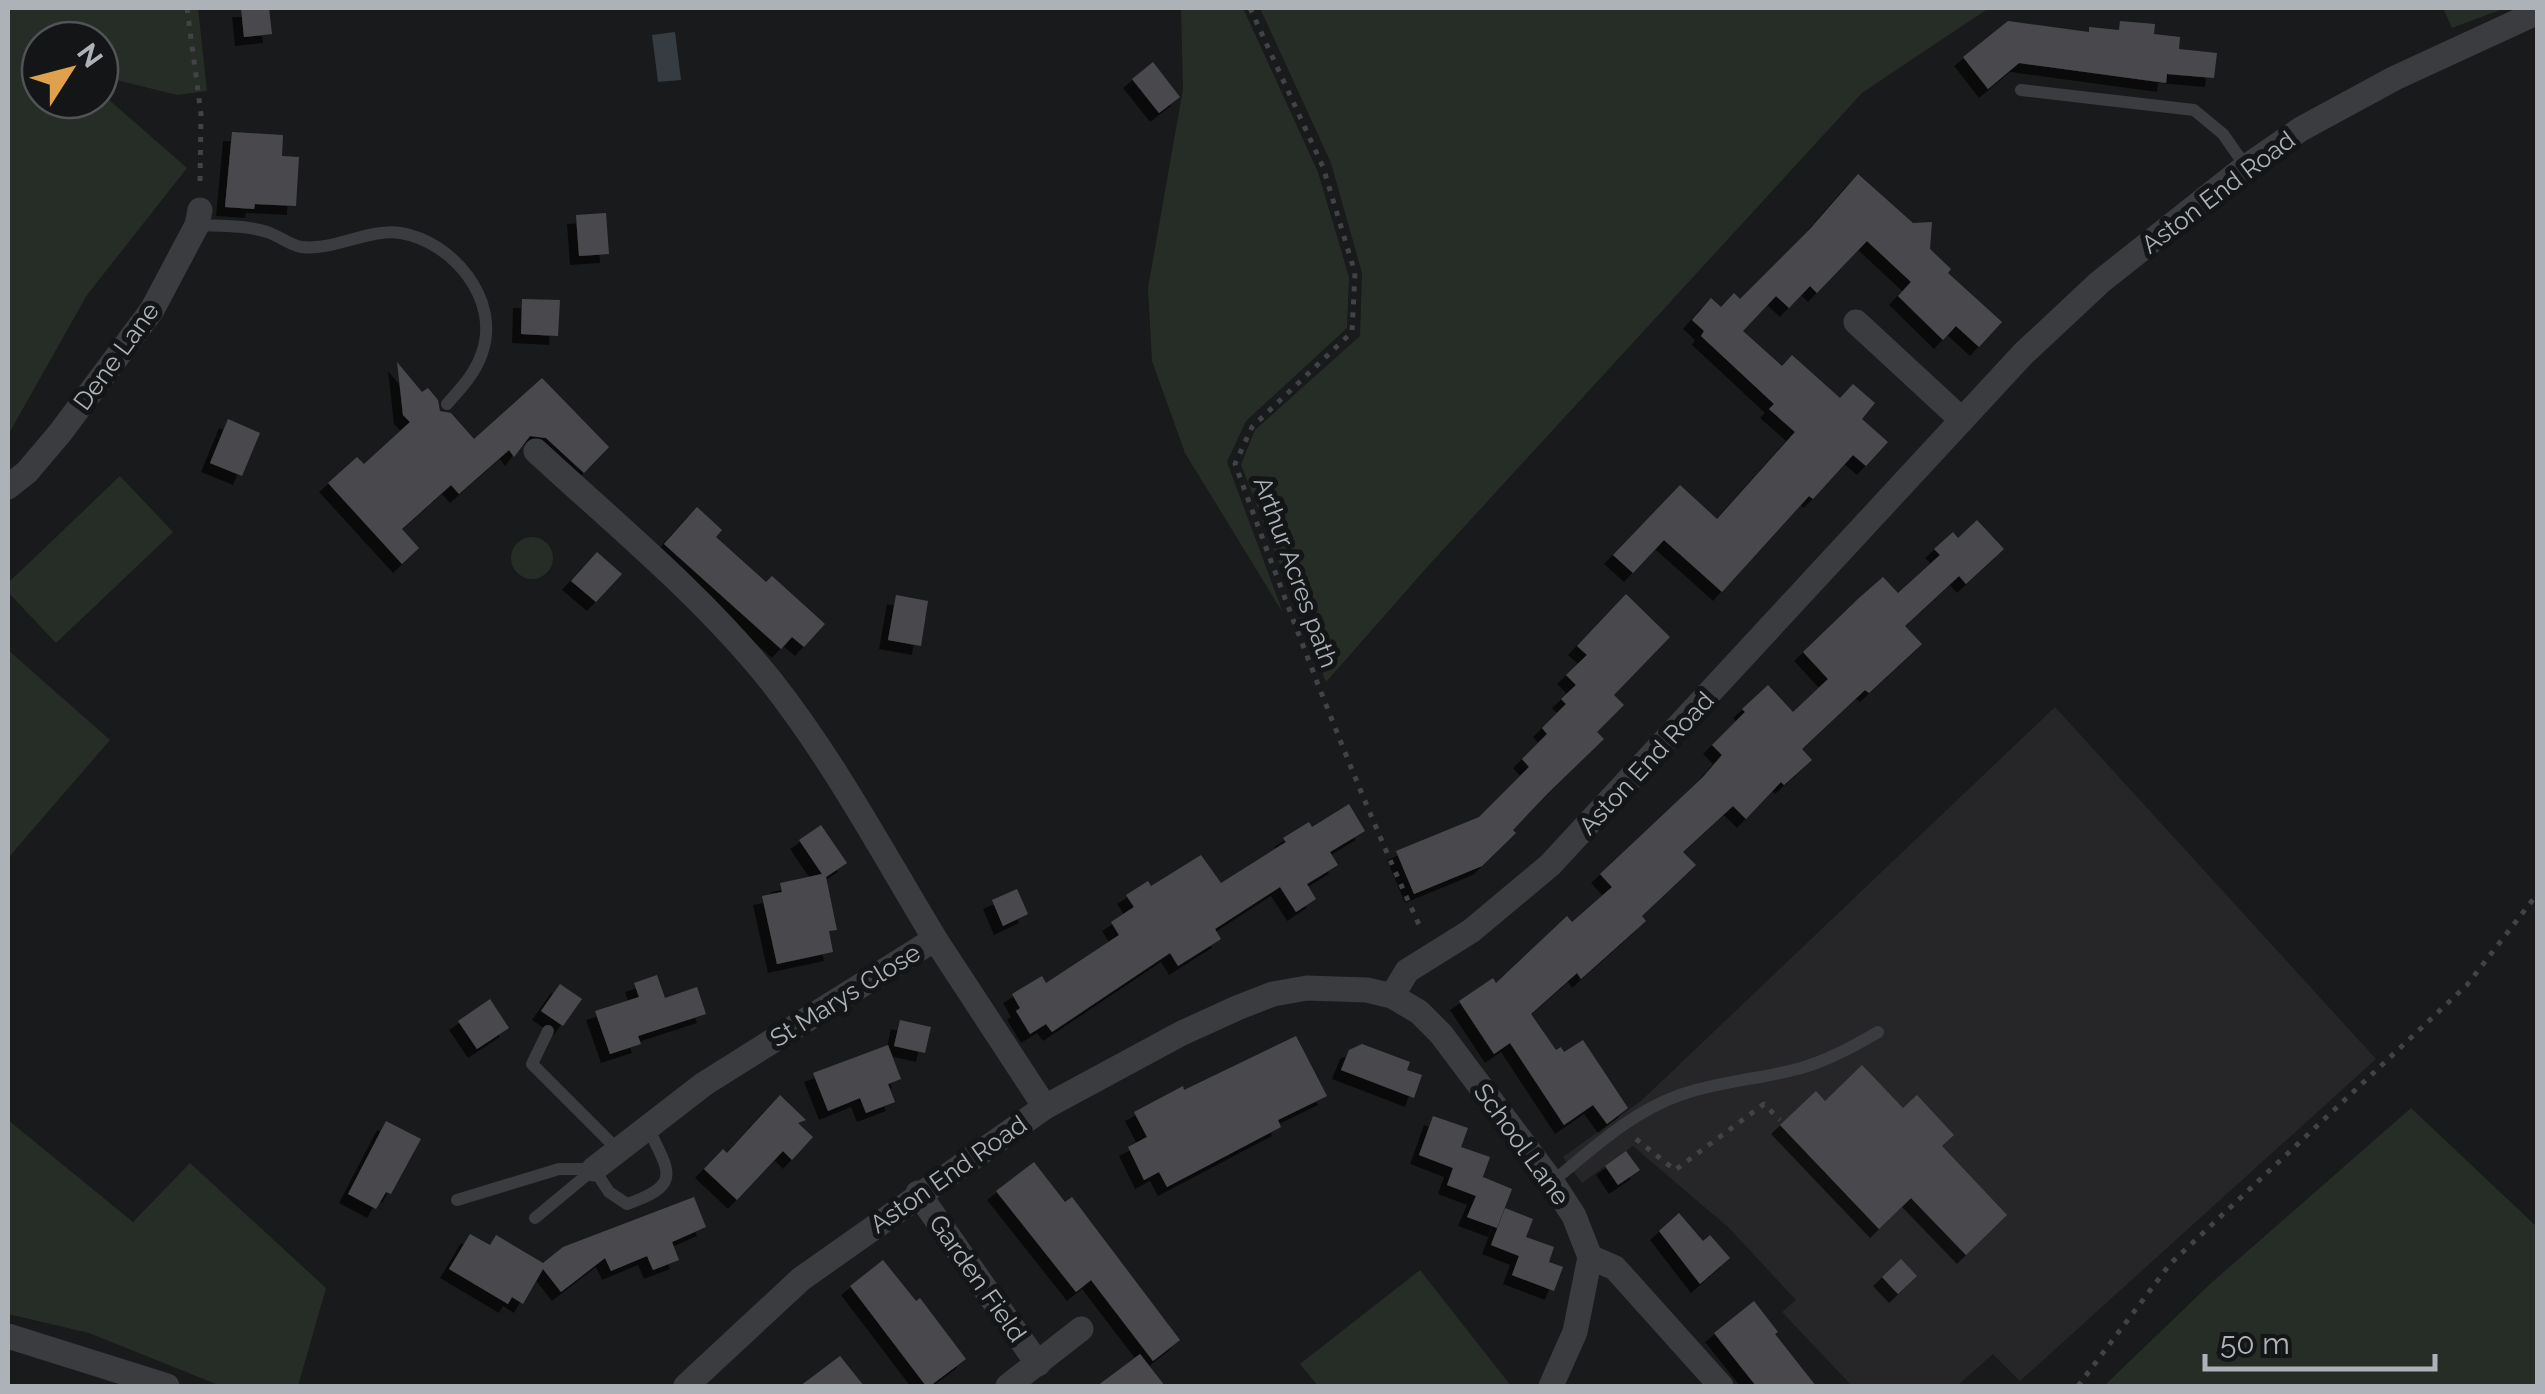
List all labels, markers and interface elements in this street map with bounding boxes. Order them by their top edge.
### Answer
north arrow [20,20,120,120]
text: N [70,37,109,74]
street label: Aston End Road [2135,125,2301,259]
street label: Dene Lane [67,296,165,416]
street label: Arthur Acres path [1248,472,1344,672]
street label: Aston End Road [1572,685,1720,841]
street label: St Marys Close [764,937,926,1053]
street label: School Lane [1468,1077,1576,1211]
street label: Aston End Road [864,1109,1032,1239]
street label: Garden Field [923,1209,1033,1347]
scale bar [2205,1309,2435,1371]
text: 50 m [2220,1326,2290,1361]

